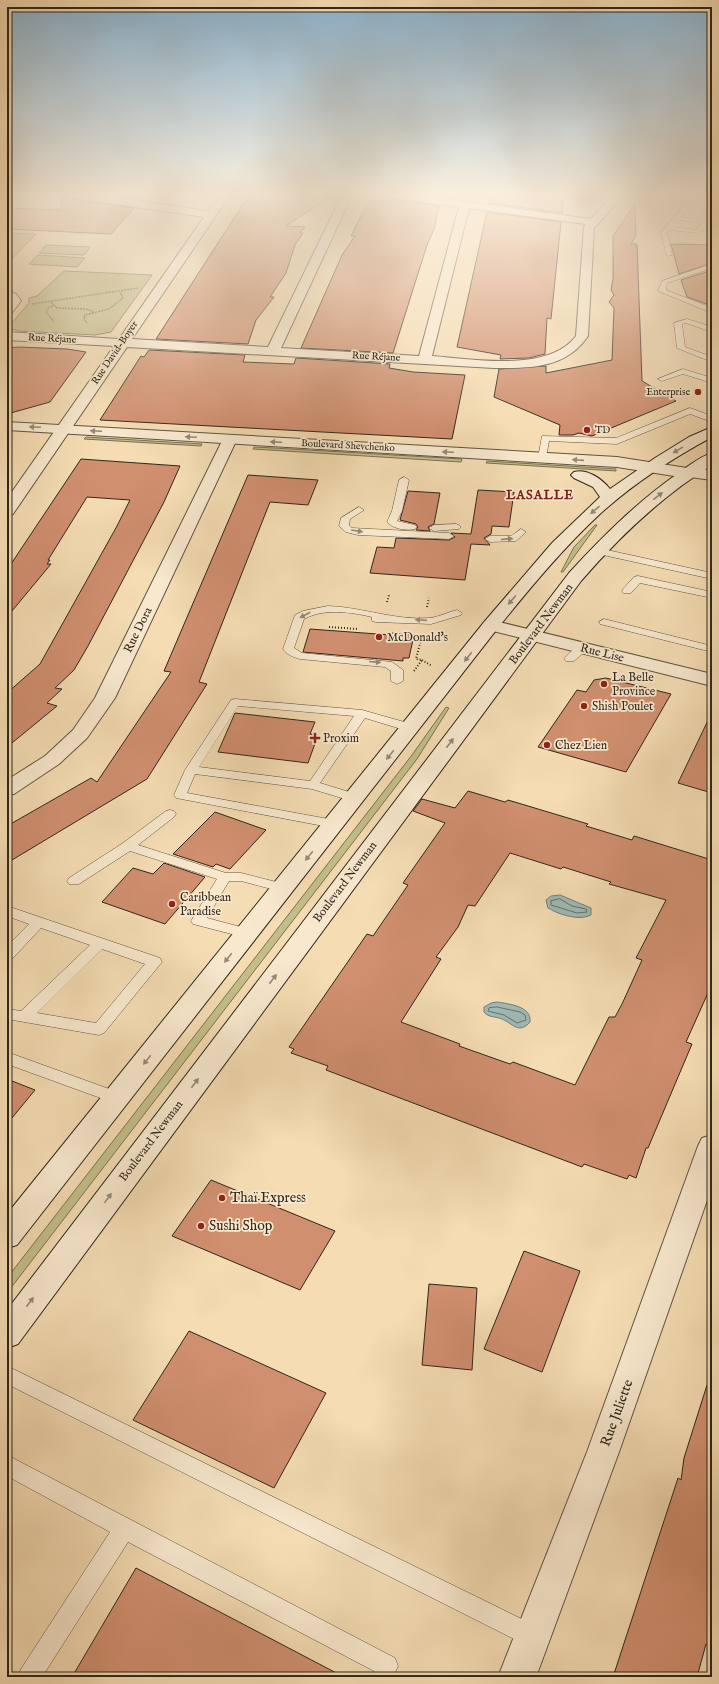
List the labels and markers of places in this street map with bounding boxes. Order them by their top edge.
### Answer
place label: Enterprise [646,386,690,399]
marker: Enterprise [693,387,703,397]
place label: TD [595,424,610,437]
marker: TD [582,425,592,435]
place label: McDonald's [387,630,448,645]
marker: McDonald's [374,632,384,642]
place label: La Belle Province [612,670,656,699]
marker: La Belle Province [599,679,609,689]
place label: Shish Poulet [592,699,653,714]
marker: Shish Poulet [579,701,589,711]
place label: Proxim [323,731,359,746]
marker: Proxim [310,733,320,743]
place label: Chez Lien [555,738,608,753]
marker: Chez Lien [542,740,552,750]
place label: Caribbean Paradise [180,890,232,919]
marker: Caribbean Paradise [167,899,177,909]
place label: Thaï Express [230,1189,306,1207]
marker: Thaï Express [217,1193,227,1203]
place label: Sushi Shop [209,1217,273,1235]
marker: Sushi Shop [196,1221,206,1231]

